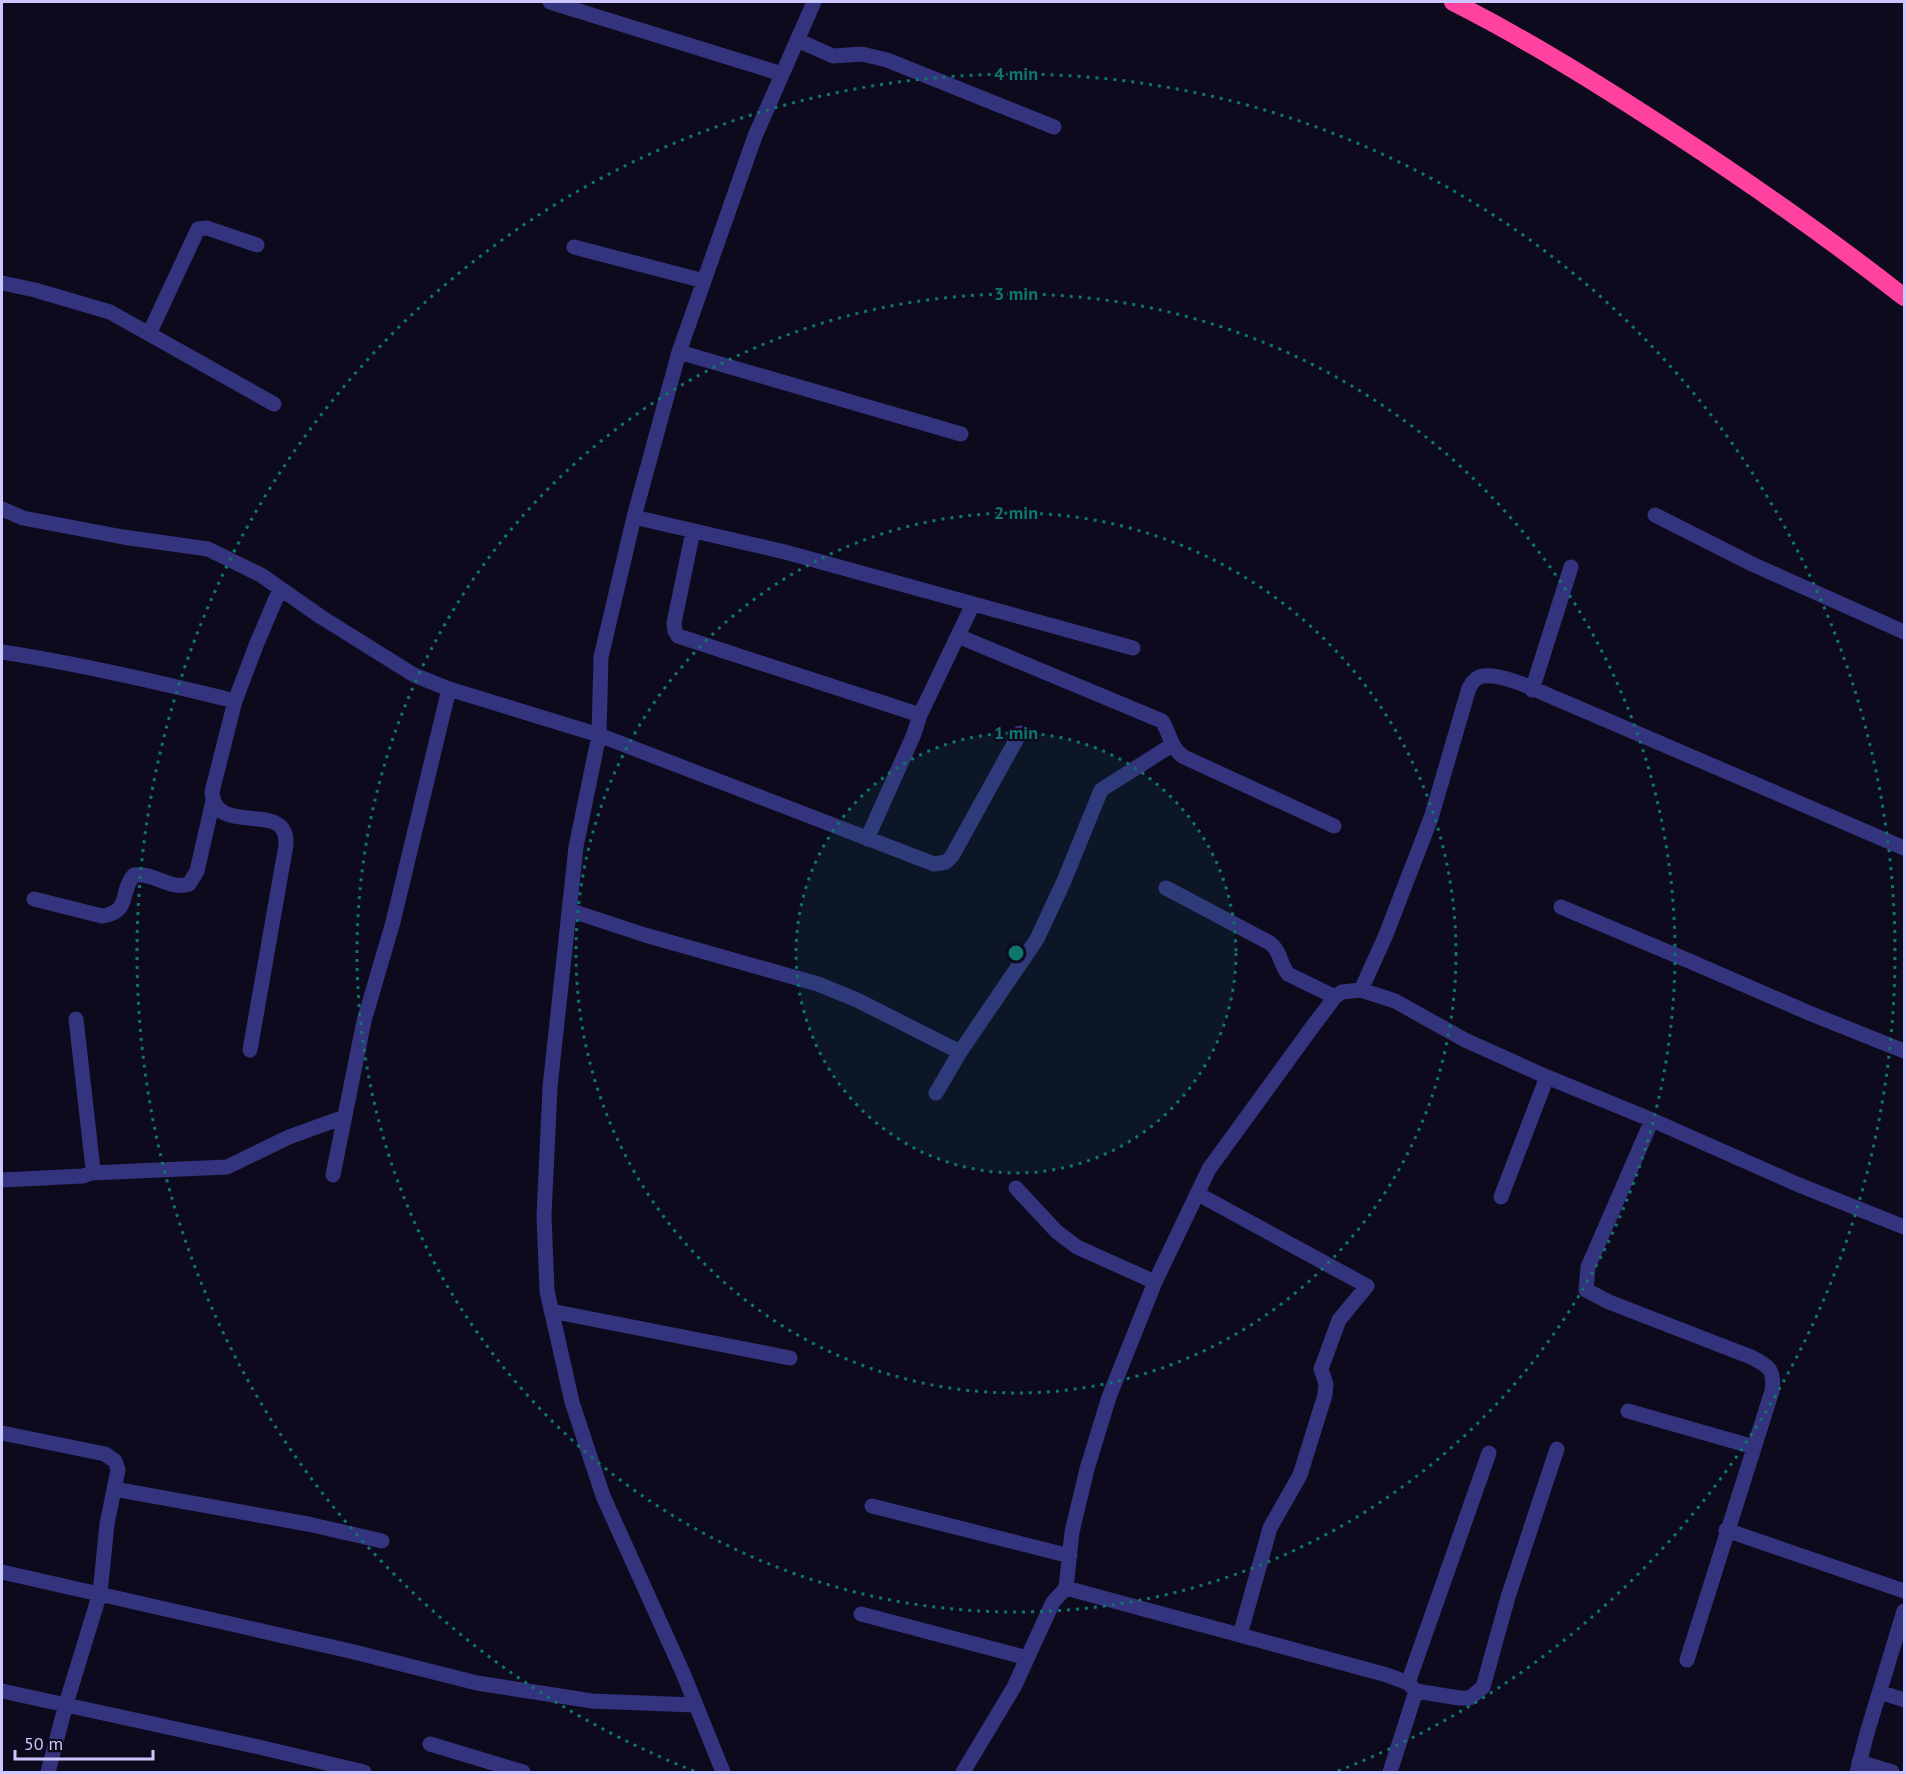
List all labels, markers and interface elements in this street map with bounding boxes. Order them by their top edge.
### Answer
text: 4 min [994,62,1038,85]
text: 3 min [994,282,1038,305]
text: 2 min [994,501,1038,524]
text: 1 min [994,721,1038,744]
centre of rings [1006,943,1026,963]
scale bar [15,1723,153,1761]
text: 50 m [24,1732,63,1755]

